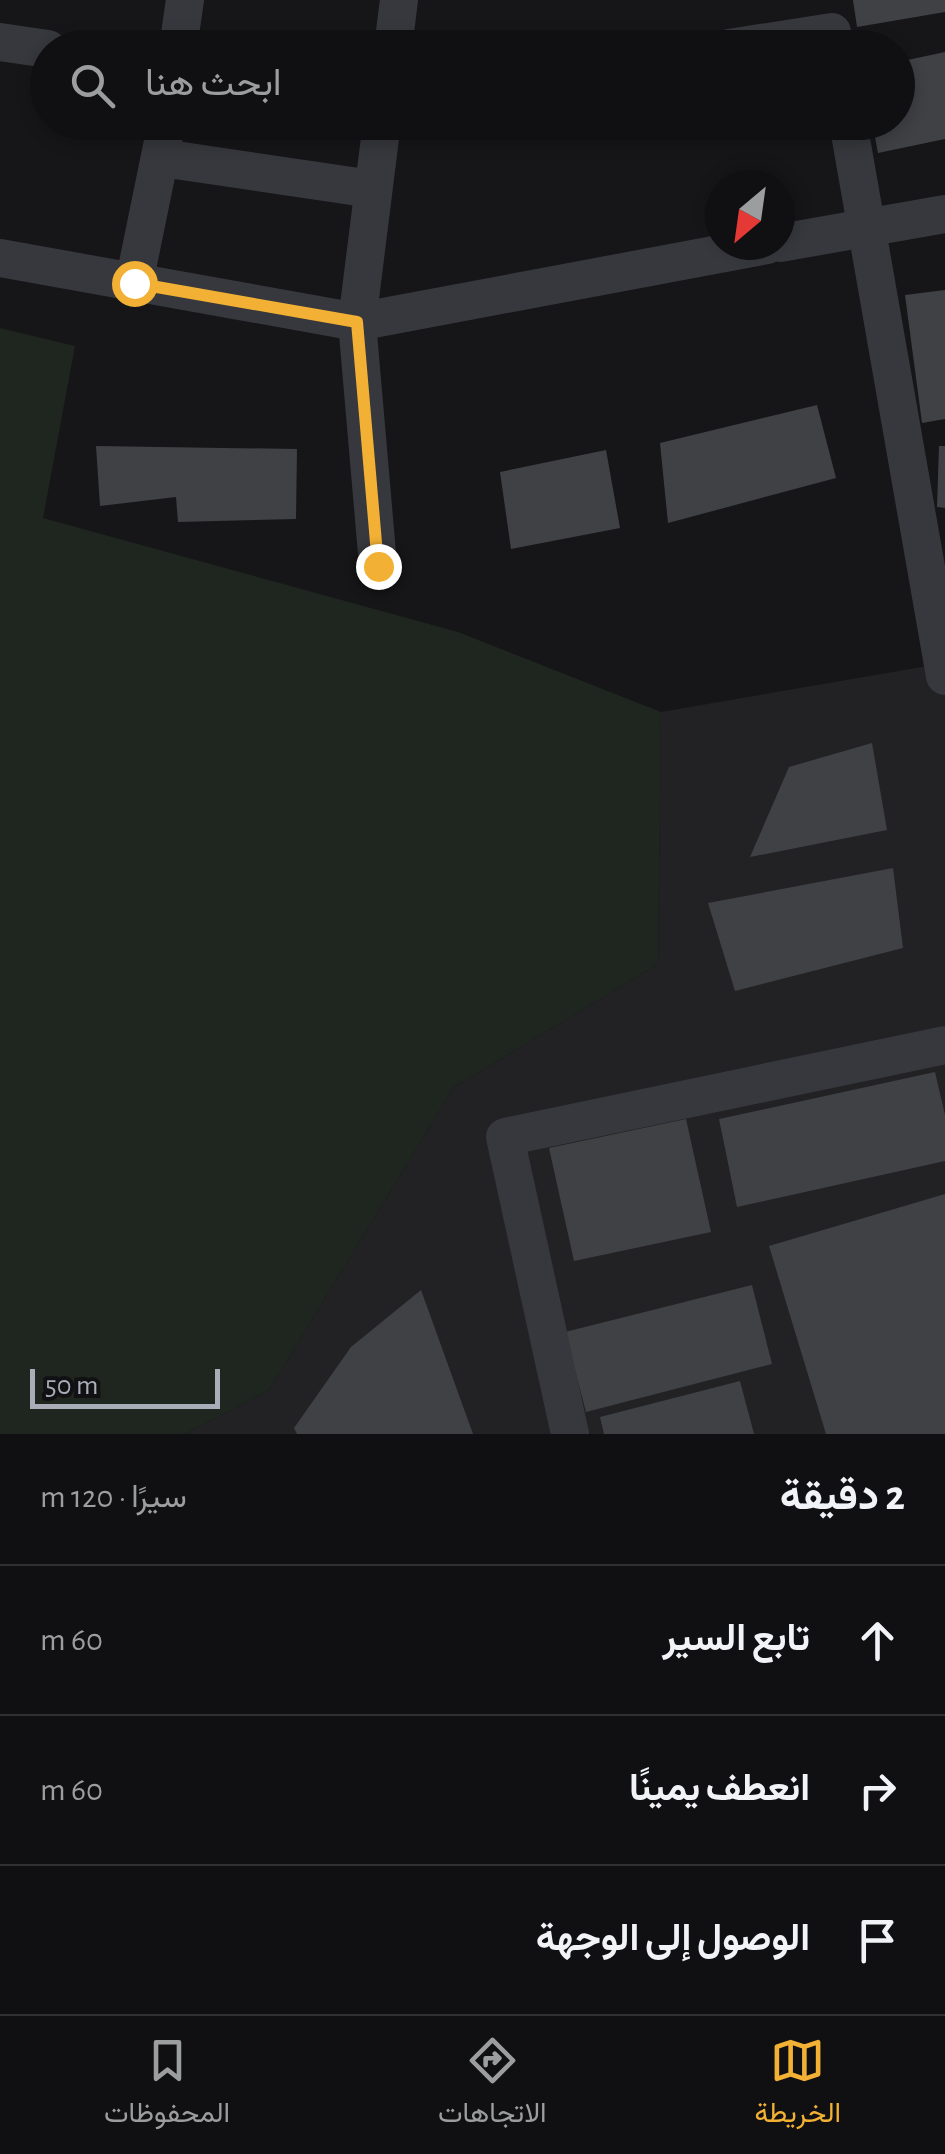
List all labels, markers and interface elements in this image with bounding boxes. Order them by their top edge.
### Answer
search box [30,30,915,140]
icon: search [65,58,120,113]
text: ابحث هنا [145,65,282,103]
north arrow [705,170,795,260]
route start [112,261,158,307]
route end [356,544,402,590]
scale bar [30,1364,220,1408]
text: 50 m [45,1372,99,1400]
text: 2 دقيقة [780,1475,905,1517]
text: سيرًا · 120 m [40,1481,187,1513]
icon: ahead [850,1613,905,1668]
text: تابع السير [663,1620,810,1658]
text: 60 m [40,1624,103,1656]
icon: right [850,1763,905,1818]
text: انعطف يمينًا [629,1770,810,1808]
text: 60 m [40,1774,103,1806]
icon: arrive [850,1913,905,1968]
text: الوصول إلى الوجهة [536,1920,810,1958]
tab: المحفوظات [104,2033,230,2137]
tab: الاتجاهات [438,2033,547,2137]
tab: الخريطة [754,2033,841,2137]

